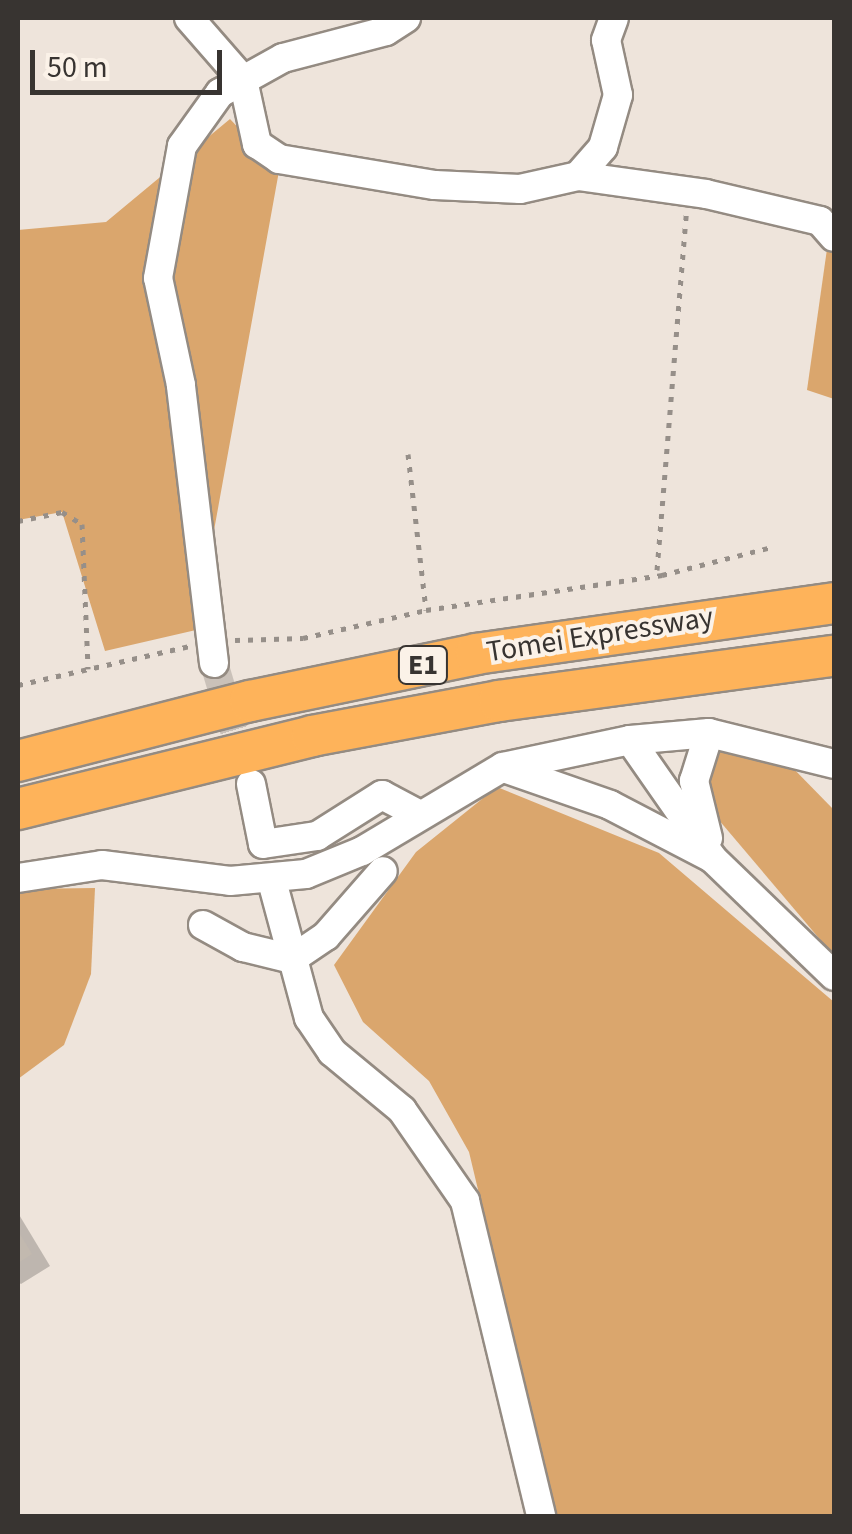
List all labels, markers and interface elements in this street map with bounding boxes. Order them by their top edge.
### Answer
scale bar [35,30,228,92]
text: 50 m [47,46,108,89]
street label: Tomei Expressway [484,599,716,671]
road number: E1 [396,642,450,688]

